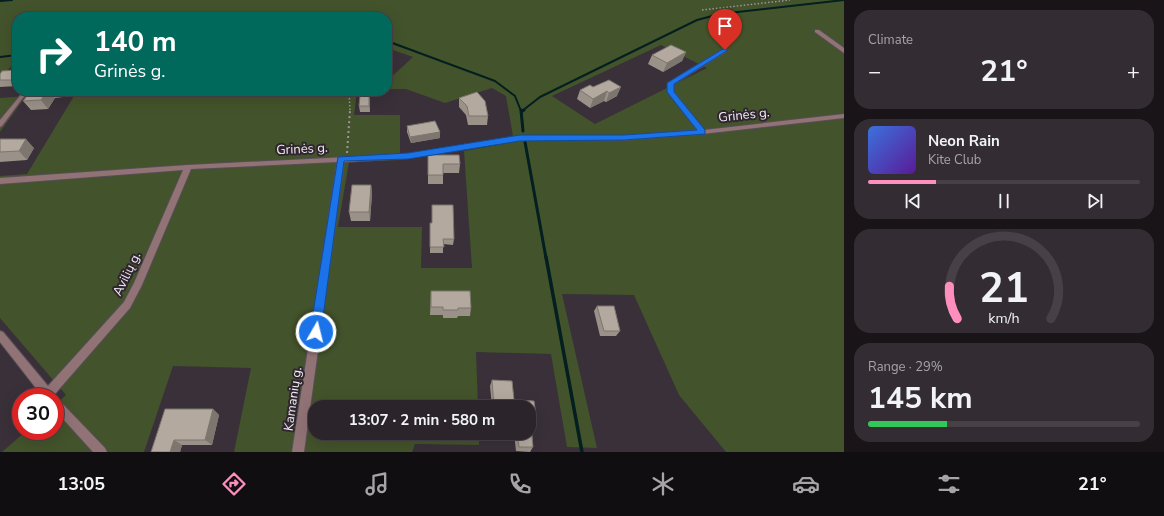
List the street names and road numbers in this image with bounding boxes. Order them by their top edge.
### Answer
street label: Grinės g. [717,103,771,127]
street label: Grinės g. [276,139,328,159]
street label: Avilių g. [109,249,145,299]
street label: Kamanių g. [280,366,306,432]

